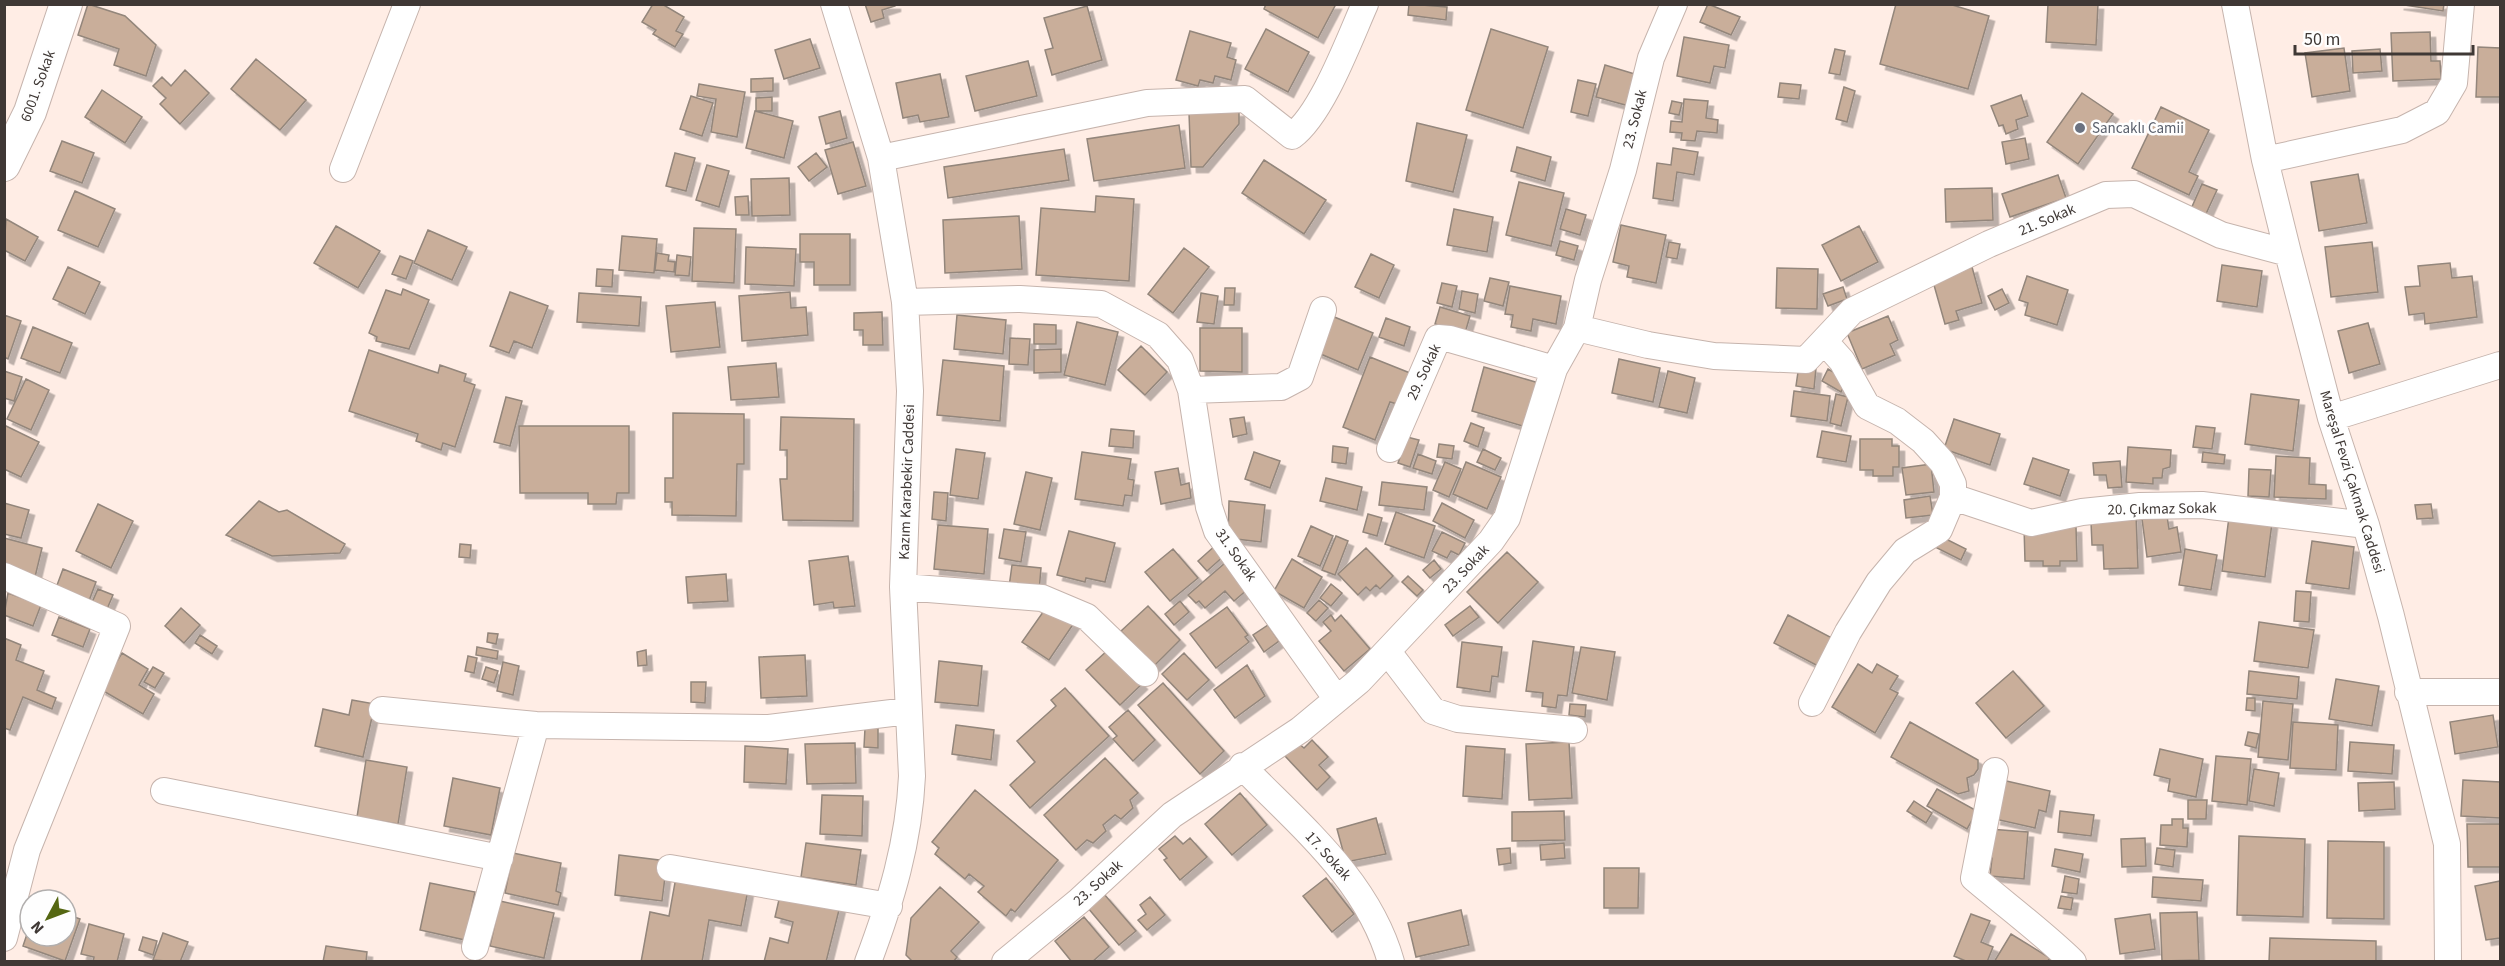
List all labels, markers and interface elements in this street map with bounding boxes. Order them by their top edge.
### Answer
scale bar [2295,18,2474,56]
text: 50 m [2304,27,2340,52]
street label: 6001. Sokak [15,47,61,125]
street label: 23. Sokak [1618,87,1653,151]
place label: Sancaklı Camii [2092,118,2184,139]
marker: Sancaklı Camii [2073,121,2087,135]
street label: 21. Sokak [2015,198,2079,241]
street label: 29. Sokak [1402,340,1446,404]
street label: Mareşal Fevzi Çakmak Caddesi [2314,388,2390,576]
street label: Kazım Karabekir Caddesi [894,404,920,560]
street label: 20. Çıkmaz Sokak [2107,498,2217,520]
street label: 31. Sokak [1210,524,1262,586]
street label: 23. Sokak [1438,539,1495,598]
street label: 17. Sokak [1300,827,1356,886]
street label: 23. Sokak [1069,855,1128,911]
north arrow [18,888,78,948]
text: N [26,916,49,938]

